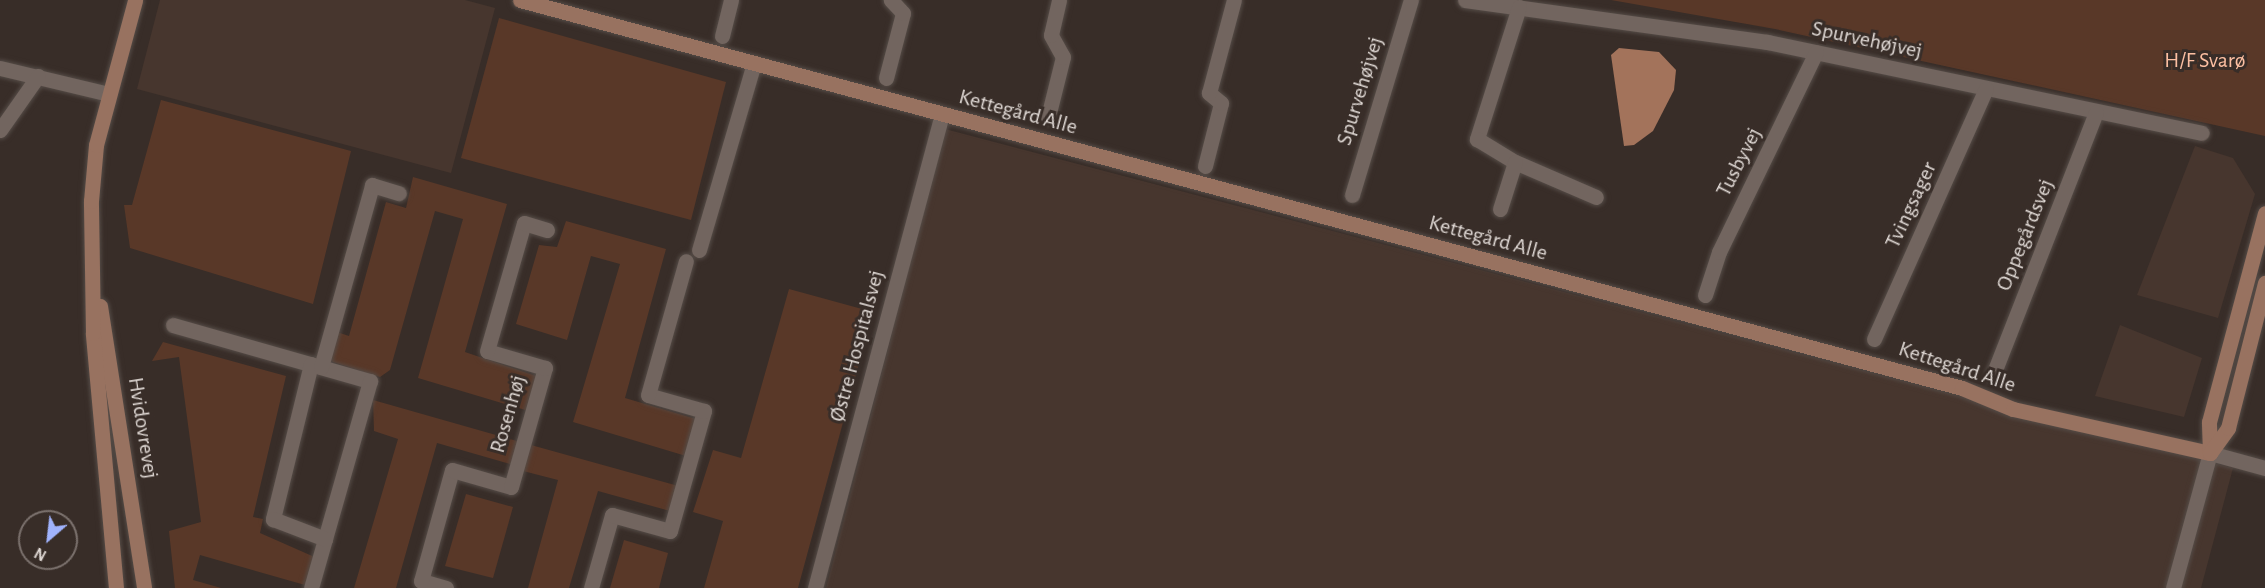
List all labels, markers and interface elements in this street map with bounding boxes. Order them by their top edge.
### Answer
street label: Spurvehøjvej [1809,15,1925,65]
street label: Spurvehøjvej [1331,34,1389,148]
park label: H/F Svarø [2164,48,2246,74]
street label: Kettegård Alle [956,84,1080,140]
street label: Tusbyvej [1710,123,1768,201]
street label: Tvingsager [1880,158,1942,252]
street label: Oppegårdsvej [1991,175,2059,295]
street label: Kettegård Alle [1426,210,1550,266]
street label: Østre Hospitalsvej [824,267,890,425]
street label: Kettegård Alle [1895,336,2019,398]
street label: Rosenhøj [484,372,532,456]
street label: Hvidovrevej [122,375,164,481]
north arrow [18,510,78,570]
text: N [32,544,49,564]

